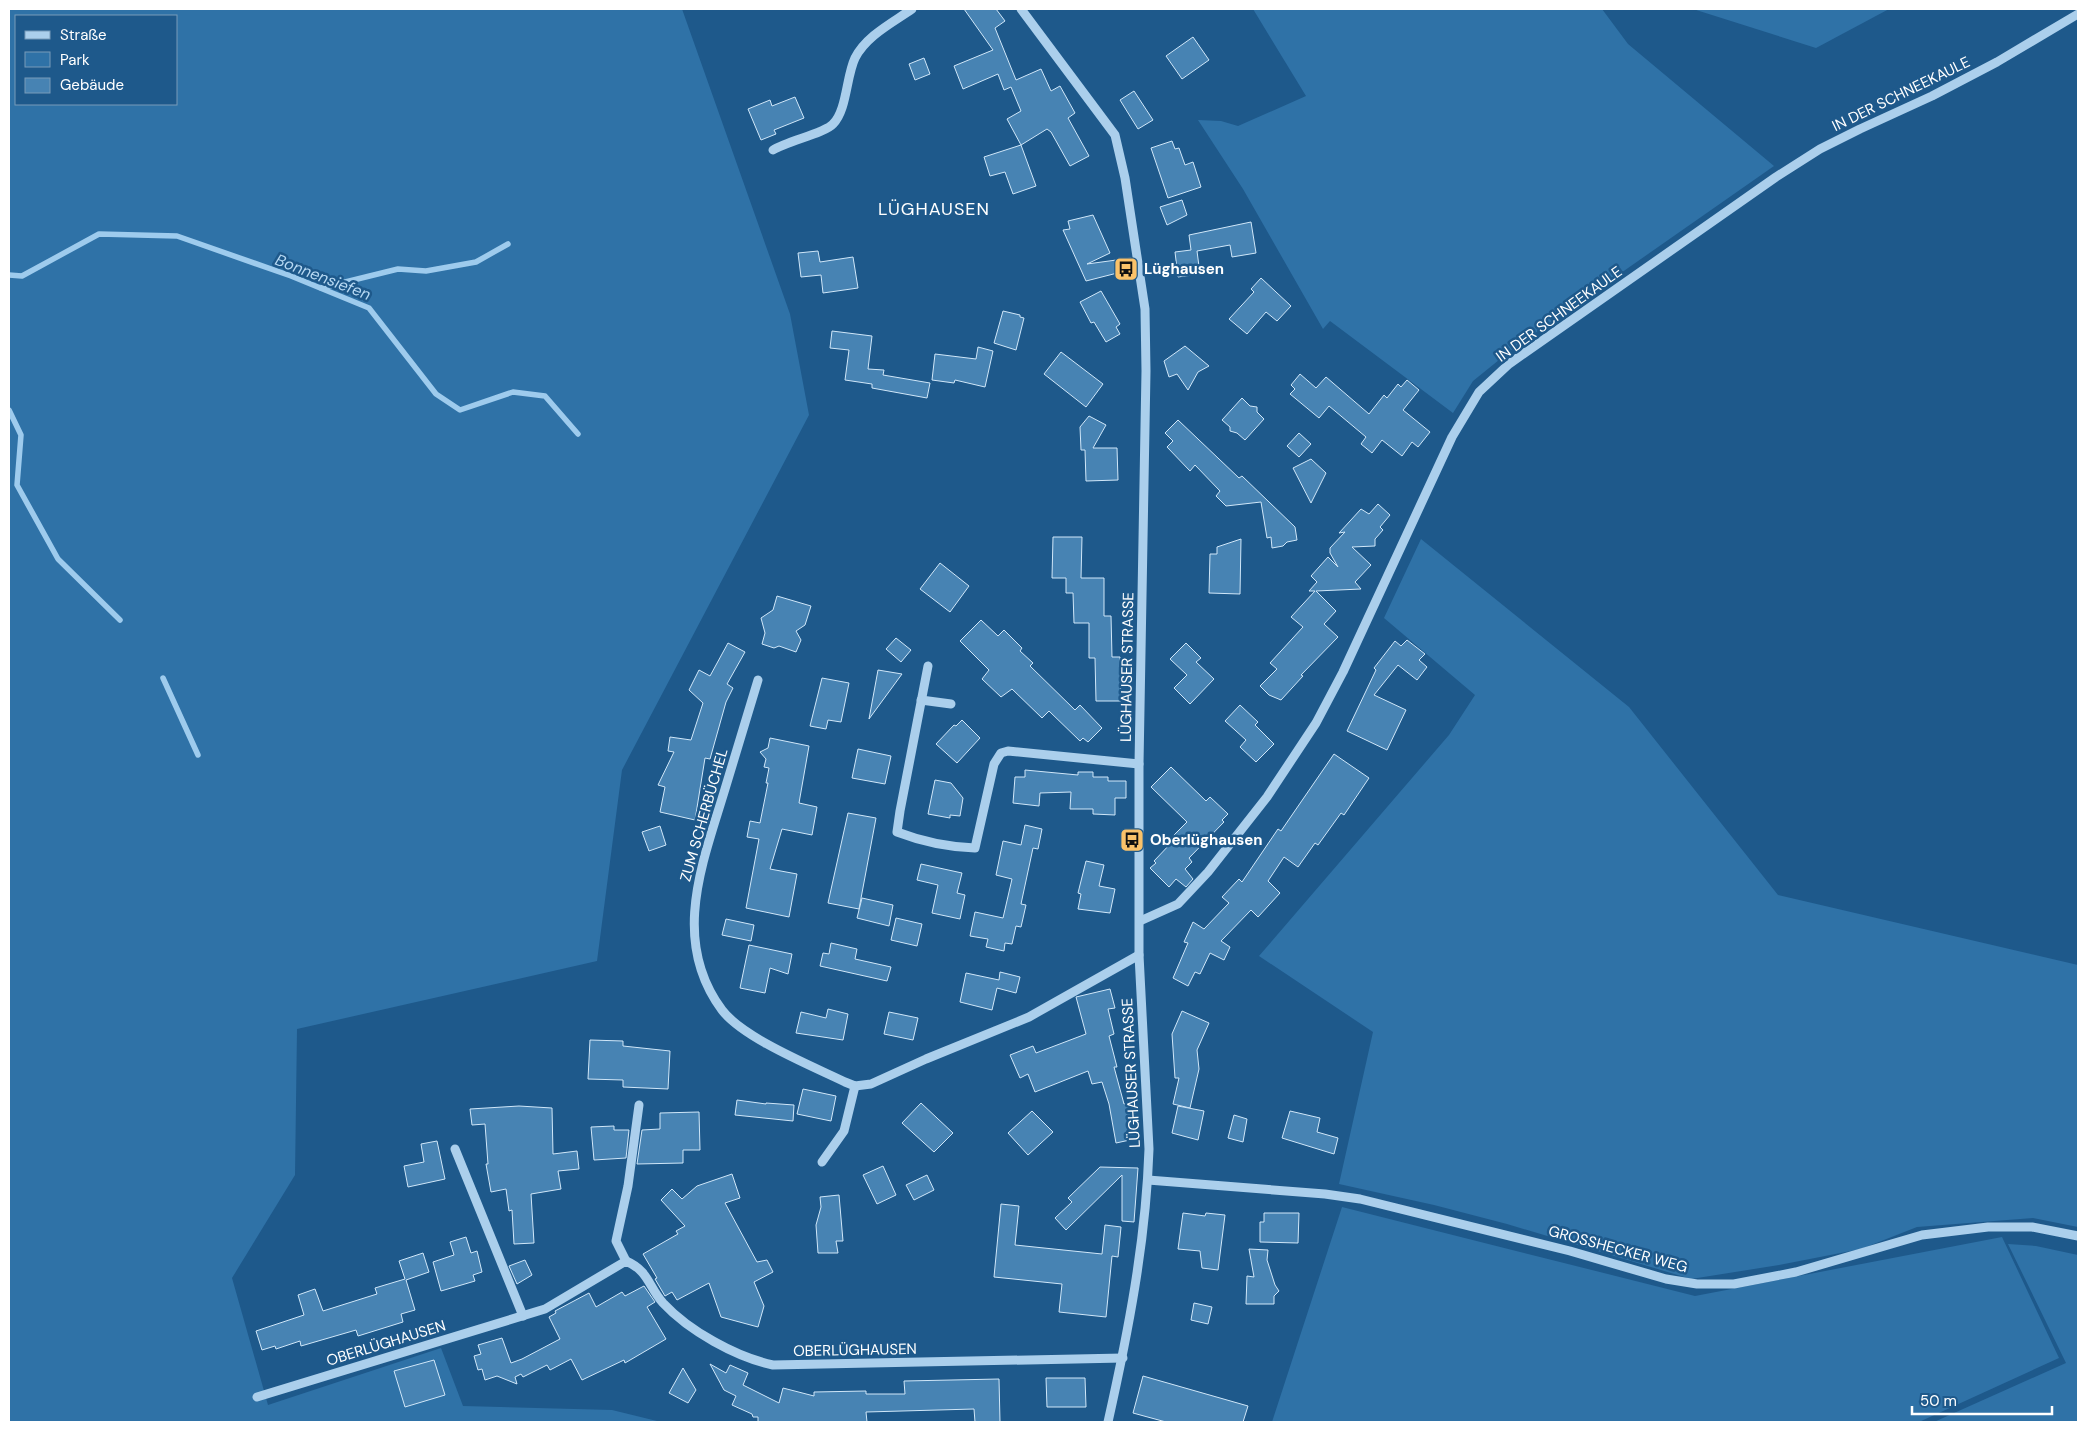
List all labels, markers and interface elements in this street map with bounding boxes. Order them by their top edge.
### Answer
legend [15,15,178,105]
text: Straße [60,25,107,45]
text: Park [60,50,90,70]
street label: IN DER SCHNEEKAULE [1829,52,1973,136]
text: Gebäude [60,75,124,95]
district label: LÜGHAUSEN [878,197,990,221]
water label: Bonnensiefen [272,249,374,305]
bus stop icon: Lüghausen [1113,256,1139,282]
place label: Lüghausen [1144,259,1224,279]
street label: IN DER SCHNEEKAULE [1492,262,1626,366]
street label: LÜGHAUSER STRASSE [1116,592,1138,742]
street label: ZUM SCHERBÜCHEL [675,746,733,884]
bus stop icon: Oberlüghausen [1119,827,1145,853]
place label: Oberlüghausen [1150,830,1263,850]
street label: LÜGHAUSER STRASSE [1117,998,1145,1148]
street label: GROSSHECKER WEG [1546,1221,1690,1277]
street label: OBERLÜGHAUSEN [324,1315,448,1371]
street label: OBERLÜGHAUSEN [793,1339,917,1361]
scale bar [1912,1384,2052,1416]
text: 50 m [1920,1391,1957,1411]

